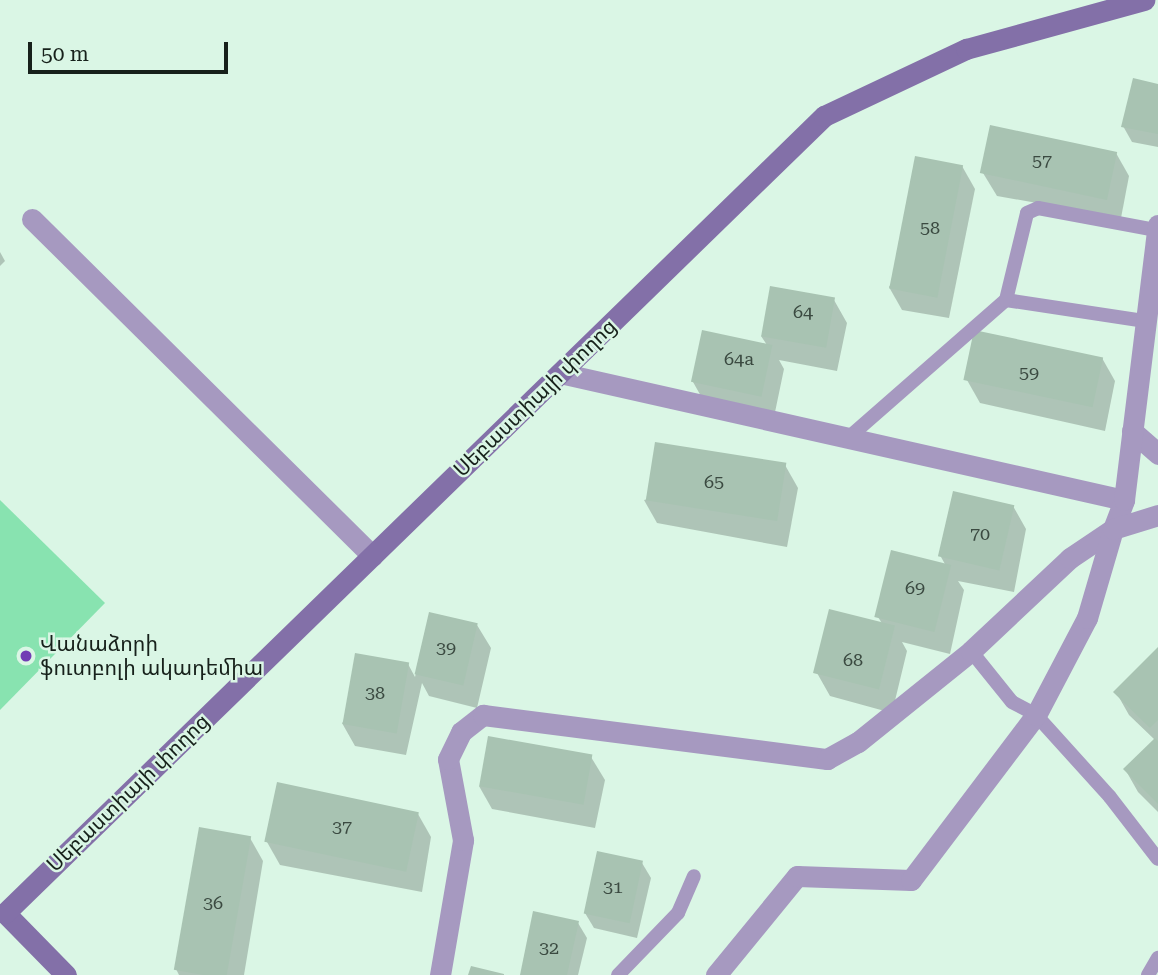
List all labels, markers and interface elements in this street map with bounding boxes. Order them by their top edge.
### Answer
scale bar [32,28,231,72]
text: 50 m [41,42,89,66]
house number: 57 [1032,150,1052,172]
house number: 58 [920,217,940,239]
house number: 64 [793,301,813,323]
street label: Սեբաստիայի փողոց [448,314,622,482]
house number: 64a [724,348,754,370]
house number: 59 [1019,362,1039,384]
house number: 65 [704,471,724,493]
house number: 70 [970,523,990,545]
house number: 69 [905,577,925,599]
place label: Վանաձորի ֆուտբոլի ակադեմիա [40,631,263,681]
house number: 39 [436,637,456,659]
marker: Վանաձորի ֆուտբոլի ակադեմիա [18,648,34,664]
house number: 68 [843,649,863,671]
house number: 38 [365,682,385,704]
street label: Սեբաստիայի փողոց [41,709,215,877]
house number: 37 [332,816,352,838]
house number: 31 [603,876,623,898]
house number: 36 [203,892,223,914]
house number: 32 [539,937,559,959]

